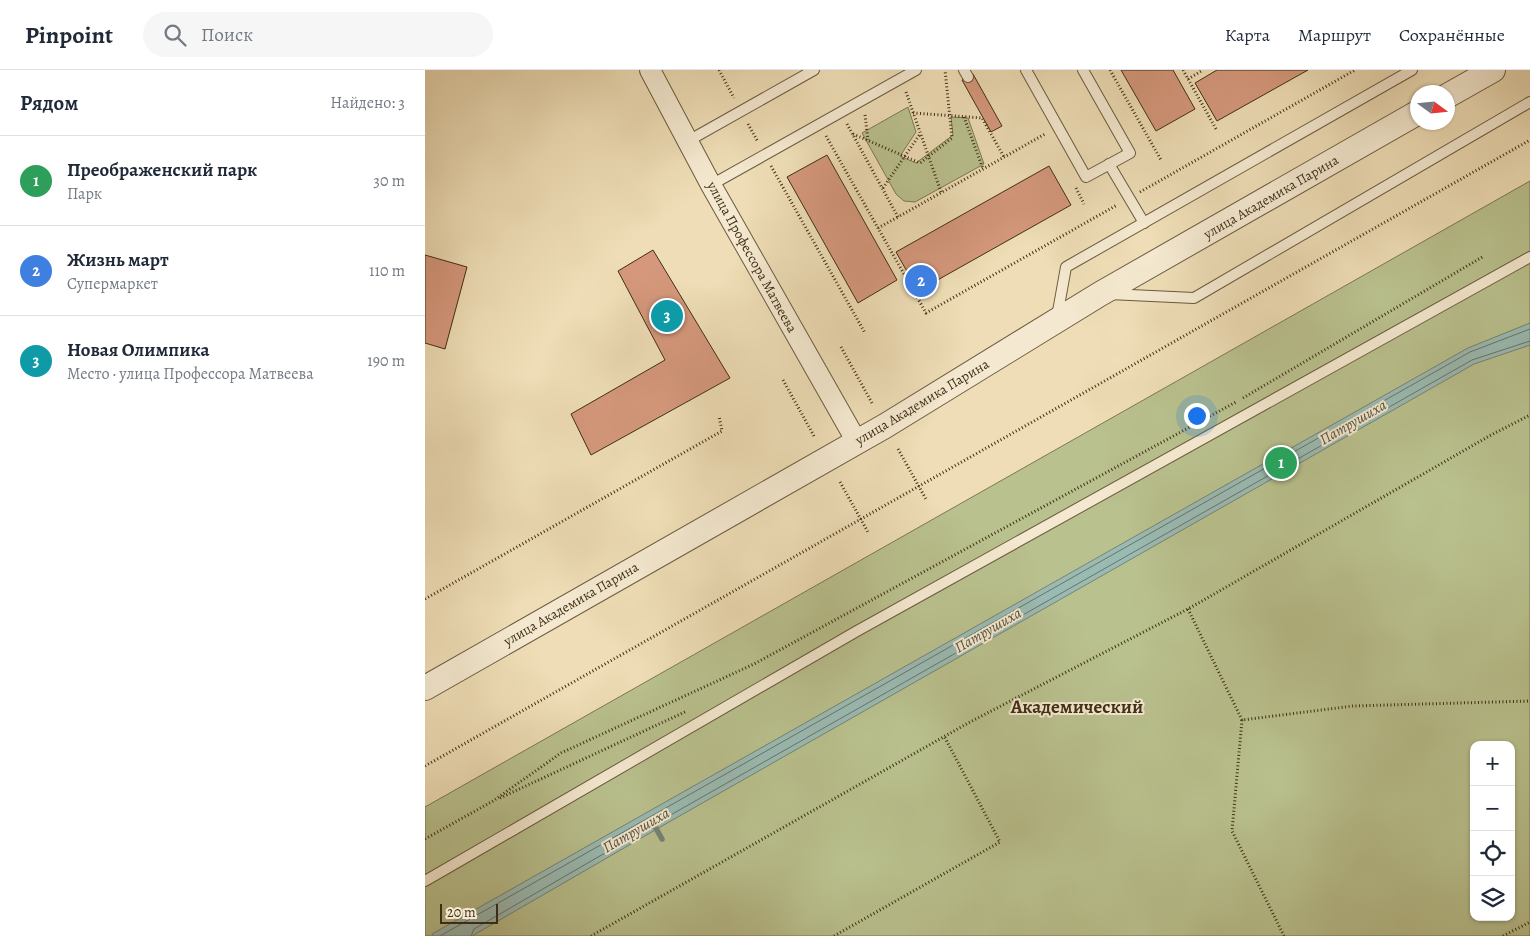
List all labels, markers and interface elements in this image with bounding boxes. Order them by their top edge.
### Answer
search box [143,12,493,57]
text: Pinpoint [25,19,113,51]
icon: search [161,21,189,49]
text: Поиск [201,22,253,48]
text: Карта [1225,23,1270,47]
text: Маршрут [1298,23,1371,47]
text: Сохранённые [1399,23,1505,47]
north arrow [1410,85,1455,130]
text: Рядом [20,89,78,117]
text: Найдено: 3 [330,92,405,114]
street label: улица Академика Парина [1199,150,1343,244]
text: Преображенский парк [67,157,257,183]
text: 1 [33,170,39,192]
text: 30 m [373,170,405,192]
street label: улица Профессора Матвеева [702,177,802,336]
text: Парк [67,183,102,205]
text: Жизнь март [67,247,169,273]
text: 2 [32,260,40,282]
text: 110 m [369,260,405,282]
pin: 2 [905,262,937,300]
text: Супермаркет [67,273,158,295]
pin: 3 [651,297,683,335]
text: Новая Олимпика [67,337,210,363]
text: 3 [33,350,39,372]
text: 190 m [367,350,405,372]
street label: улица Академика Парина [851,354,993,450]
text: Место · улица Профессора Матвеева [67,363,314,385]
water label: Патрушиха [1316,395,1390,449]
your location [1184,403,1210,429]
pin: 1 [1265,444,1297,482]
street label: улица Академика Парина [499,557,643,651]
water label: Патрушиха [951,603,1025,657]
district label: Академический [1010,694,1143,720]
map controls [1470,741,1515,921]
button: + [1470,741,1515,786]
button: − [1470,786,1515,831]
water label: Патрушиха [599,803,673,857]
button: locate [1470,831,1515,876]
button: layers [1470,876,1515,921]
scale bar [440,901,497,924]
text: 20 m [447,903,476,922]

